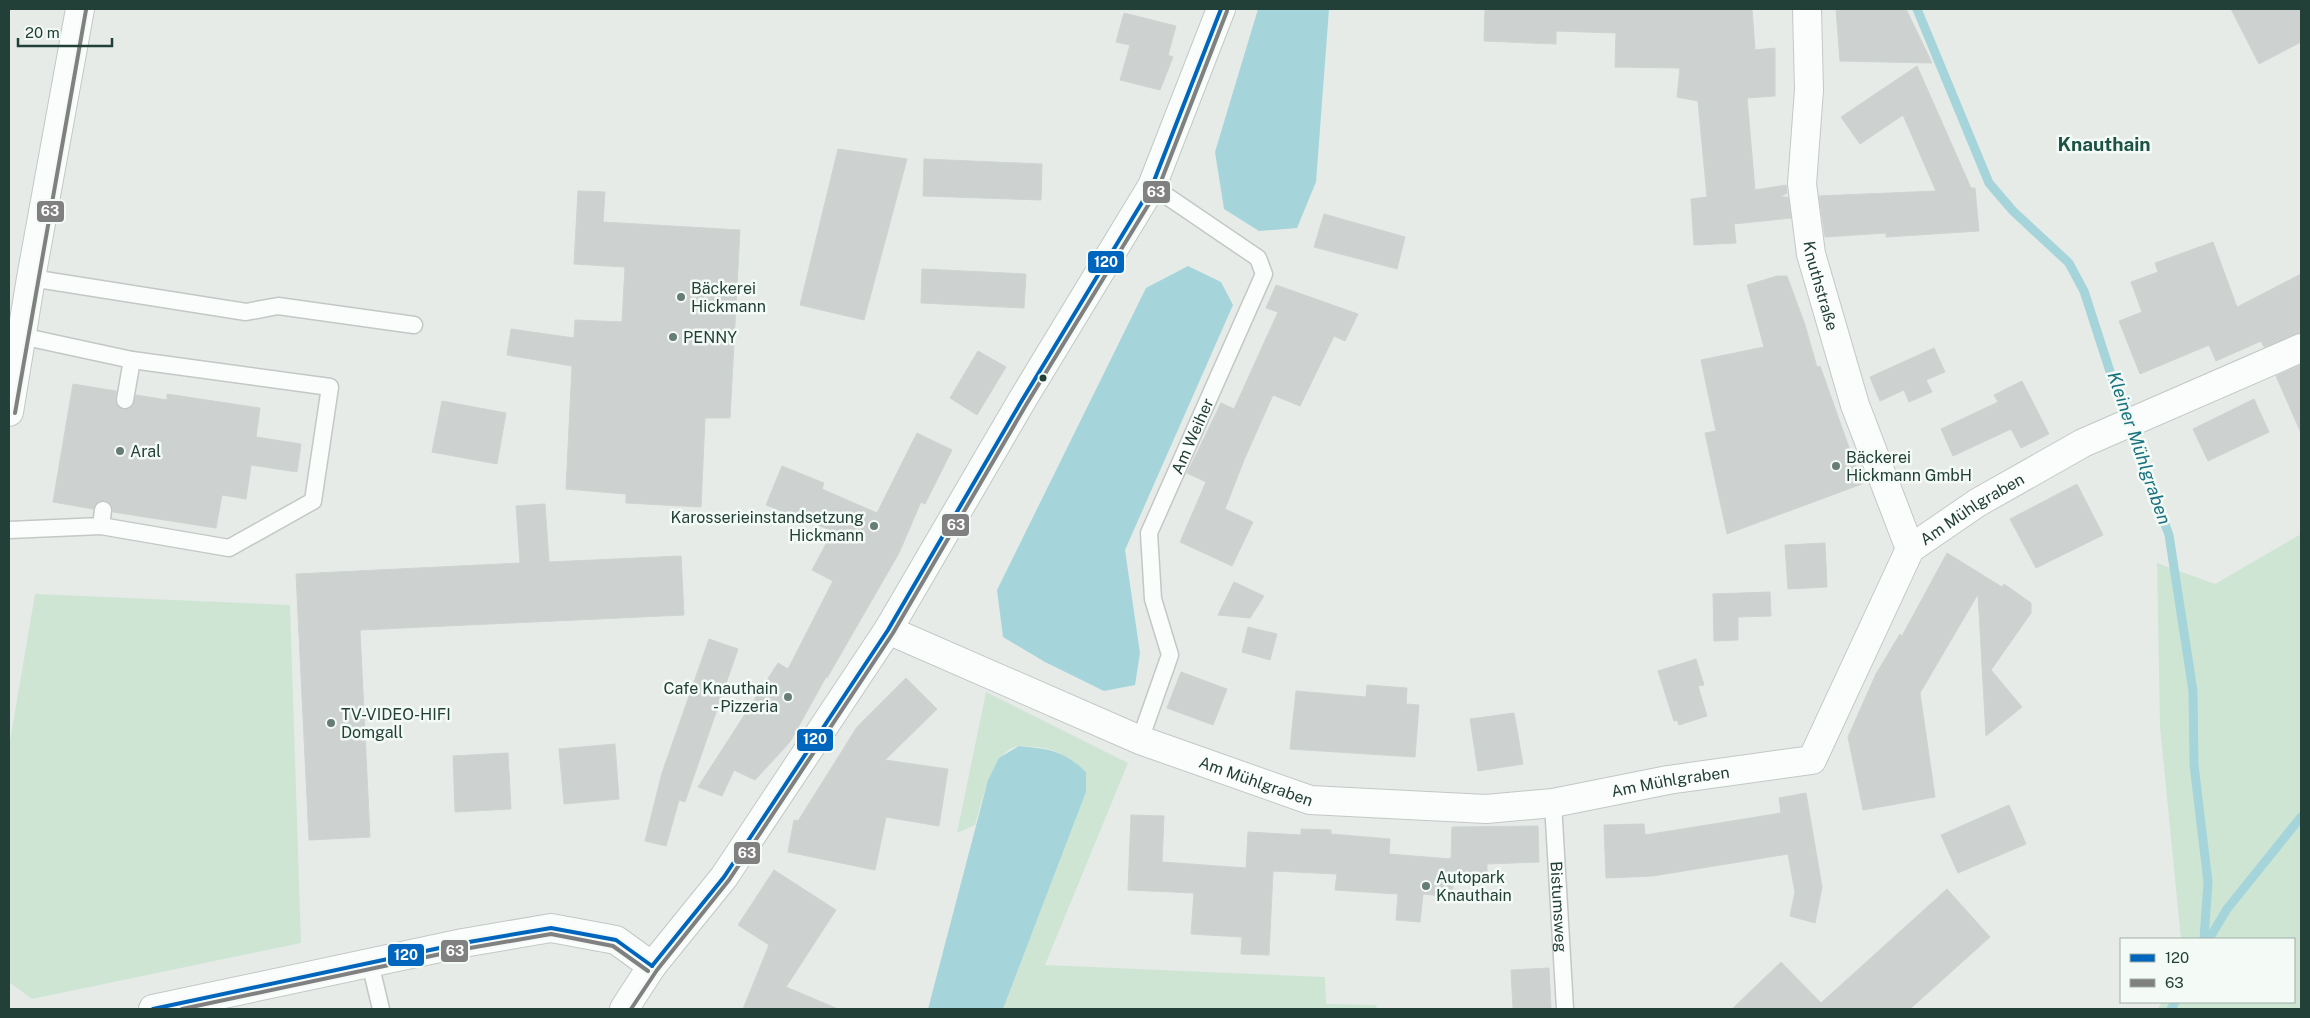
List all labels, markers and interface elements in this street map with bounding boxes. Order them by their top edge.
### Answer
scale bar [18,15,111,47]
text: 20 m [25,24,60,41]
district label: Knauthain [2057,133,2151,155]
line badge: 63 [1142,180,1171,204]
text: 63 [1147,184,1165,200]
line badge: 63 [36,200,65,223]
text: 63 [41,203,59,219]
street label: Knuthstraße [1799,240,1842,333]
line badge: 120 [1087,250,1125,274]
text: 120 [1094,254,1118,270]
place label: Bäckerei Hickmann [691,279,766,316]
marker: Bäckerei Hickmann [675,291,687,303]
place label: PENNY [683,328,737,347]
marker: PENNY [667,331,679,343]
water label: Kleiner Mühlgraben [2103,369,2176,527]
unlabelled marker [1038,373,1048,383]
street label: Am Weiher [1167,395,1218,477]
place label: Aral [130,442,161,461]
marker: Aral [114,445,126,457]
place label: Bäckerei Hickmann GmbH [1846,448,1972,485]
marker: Bäckerei Hickmann GmbH [1830,460,1842,472]
street label: Am Mühlgraben [1917,469,2028,549]
place label: Karosserieinstandsetzung Hickmann [671,508,864,545]
line badge: 63 [941,513,970,537]
text: 63 [947,517,965,533]
marker: Karosserieinstandsetzung Hickmann [868,520,880,532]
place label: Cafe Knauthain - Pizzeria [664,679,778,716]
marker: Cafe Knauthain - Pizzeria [782,691,794,703]
place label: TV-VIDEO-HIFI Domgall [341,705,451,742]
marker: TV-VIDEO-HIFI Domgall [325,717,337,729]
line badge: 120 [796,728,834,752]
text: 120 [803,731,827,747]
street label: Am Mühlgraben [1196,753,1315,810]
street label: Am Mühlgraben [1610,763,1731,801]
line badge: 63 [733,841,761,865]
text: 63 [738,845,756,861]
street label: Bistumsweg [1546,861,1571,953]
place label: Autopark Knauthain [1436,868,1512,905]
marker: Autopark Knauthain [1420,880,1432,892]
legend [2120,938,2295,1003]
line badge: 63 [440,939,469,963]
line badge: 120 [387,943,425,967]
text: 63 [446,943,464,959]
text: 120 [394,947,418,963]
text: 120 [2165,949,2189,966]
text: 63 [2165,974,2184,991]

